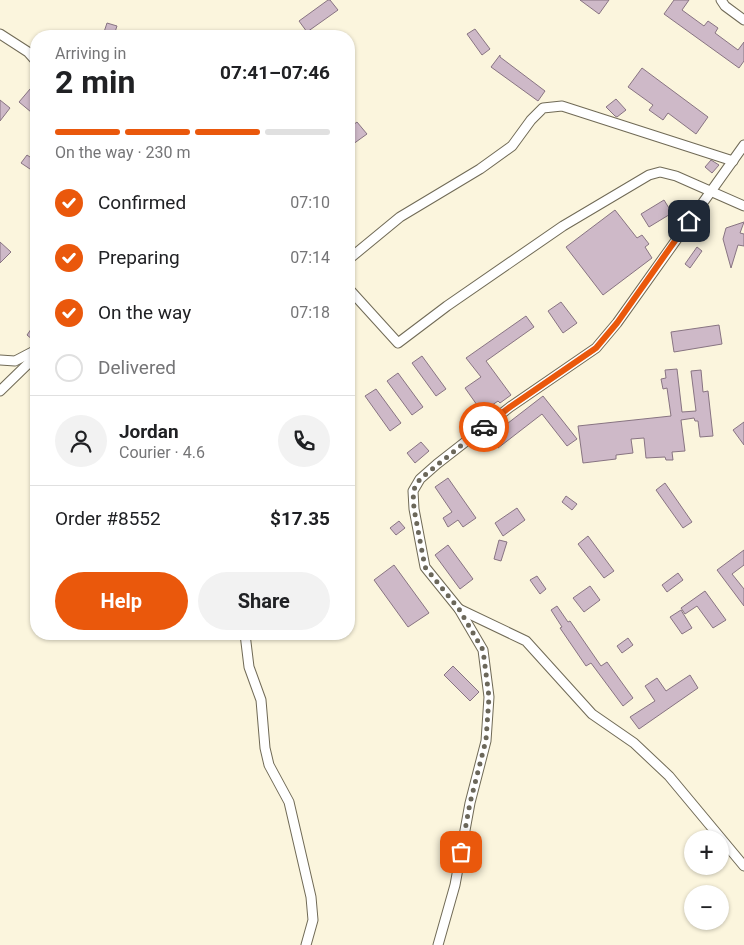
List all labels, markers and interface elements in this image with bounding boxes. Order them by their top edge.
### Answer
text: Arriving in [55,44,126,63]
text: 07:41–07:46 [220,61,330,84]
text: 2 min [55,63,135,101]
text: On the way · 230 m [55,143,191,162]
icon: check [55,189,83,217]
text: Confirmed [98,191,186,214]
text: 07:10 [290,193,330,212]
pin [668,200,710,242]
icon: home [675,207,703,235]
icon: check [55,244,83,272]
text: Preparing [98,246,180,269]
text: 07:14 [290,248,330,267]
icon: check [55,299,83,327]
text: On the way [98,301,191,324]
text: 07:18 [290,303,330,322]
text: Delivered [98,356,176,379]
courier [459,402,509,452]
icon: car [470,413,498,441]
button: person [55,415,107,467]
button: phone [278,415,330,467]
text: Jordan [119,420,179,443]
text: Courier · 4.6 [119,443,205,462]
text: Order #8552 [55,507,161,530]
text: $17.35 [270,507,330,530]
button: Help [55,572,188,630]
button: Share [198,572,330,630]
map controls [684,830,729,930]
button: + [684,830,729,875]
pin [440,831,482,873]
icon: bag [447,838,475,866]
button: − [684,885,729,930]

